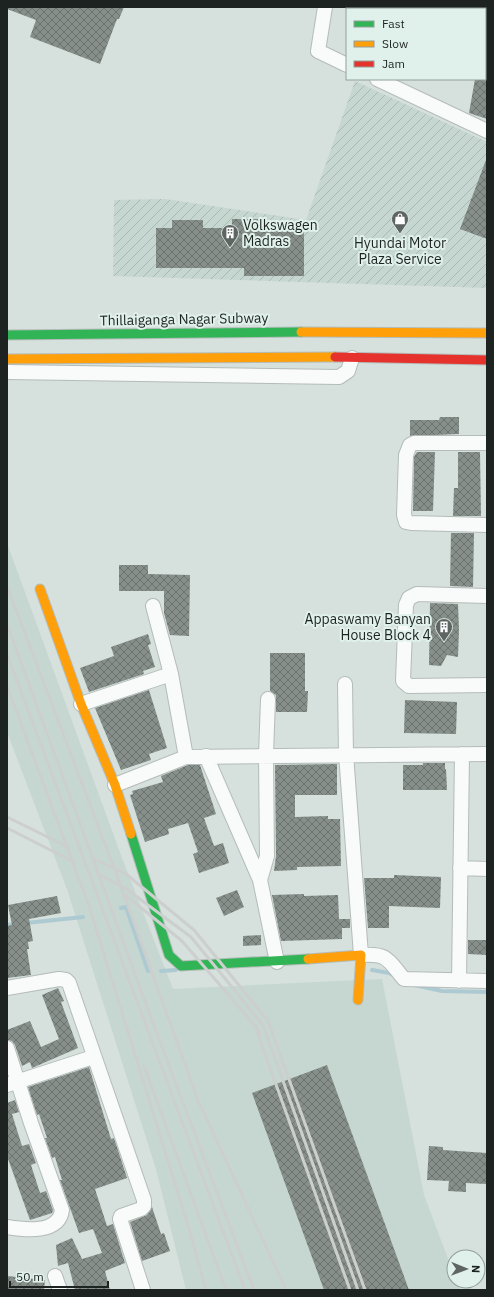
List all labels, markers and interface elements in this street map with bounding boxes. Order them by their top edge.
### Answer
legend [346,8,486,80]
text: Fast [382,16,405,31]
text: Slow [382,36,408,51]
text: Jam [382,56,405,71]
shop icon: Hyundai Motor Plaza Service [390,209,410,234]
place label: Volkswagen Madras [243,216,318,250]
building icon: Volkswagen Madras [220,223,240,248]
place label: Hyundai Motor Plaza Service [354,234,446,268]
street label: Thillaiganga Nagar Subway [100,309,268,329]
place label: Appaswamy Banyan House Block 4 [304,610,431,644]
building icon: Appaswamy Banyan House Block 4 [434,617,454,642]
north arrow [446,1249,486,1289]
scale bar [10,1263,108,1289]
text: N [469,1265,483,1273]
text: 50 m [16,1269,44,1284]

